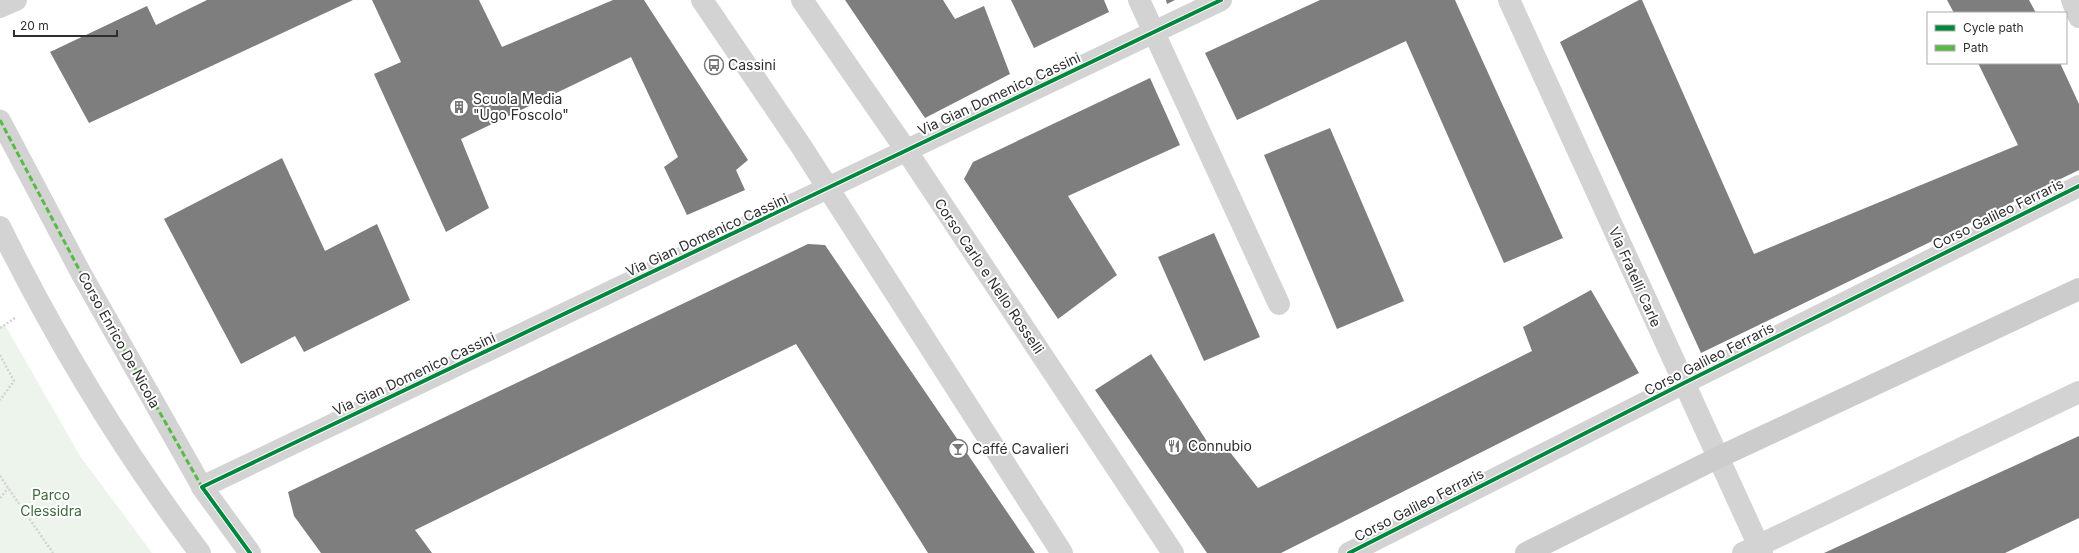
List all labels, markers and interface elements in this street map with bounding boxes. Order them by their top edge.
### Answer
scale bar [14,12,117,38]
legend [1927,12,2067,64]
text: 20 m [20,18,49,33]
text: Cycle path [1963,20,2024,35]
text: Path [1963,40,1988,55]
street label: Via Gian Domenico Cassini [915,48,1083,139]
bus stop icon: Cassini [703,54,725,76]
place label: Cassini [728,56,776,73]
place label: Scuola Media "Ugo Foscolo" [473,90,569,123]
building icon: Scuola Media "Ugo Foscolo" [448,96,470,118]
street label: Corso Galileo Ferraris [1930,174,2066,253]
street label: Via Gian Domenico Cassini [623,189,791,280]
street label: Corso Carlo e Nello Rosselli [931,195,1048,356]
street label: Via Fratelli Carle [1606,224,1665,329]
street label: Corso Enrico De Nicola [75,269,164,411]
street label: Corso Galileo Ferraris [1641,318,1776,399]
street label: Via Gian Domenico Cassini [330,328,498,419]
restaurant icon: Connubio [1163,435,1185,457]
place label: Connubio [1188,437,1252,454]
bar icon: Caffé Cavalieri [947,438,969,460]
place label: Caffé Cavalieri [972,440,1069,457]
street label: Corso Galileo Ferraris [1351,464,1486,545]
park label: Parco Clessidra [20,486,82,519]

